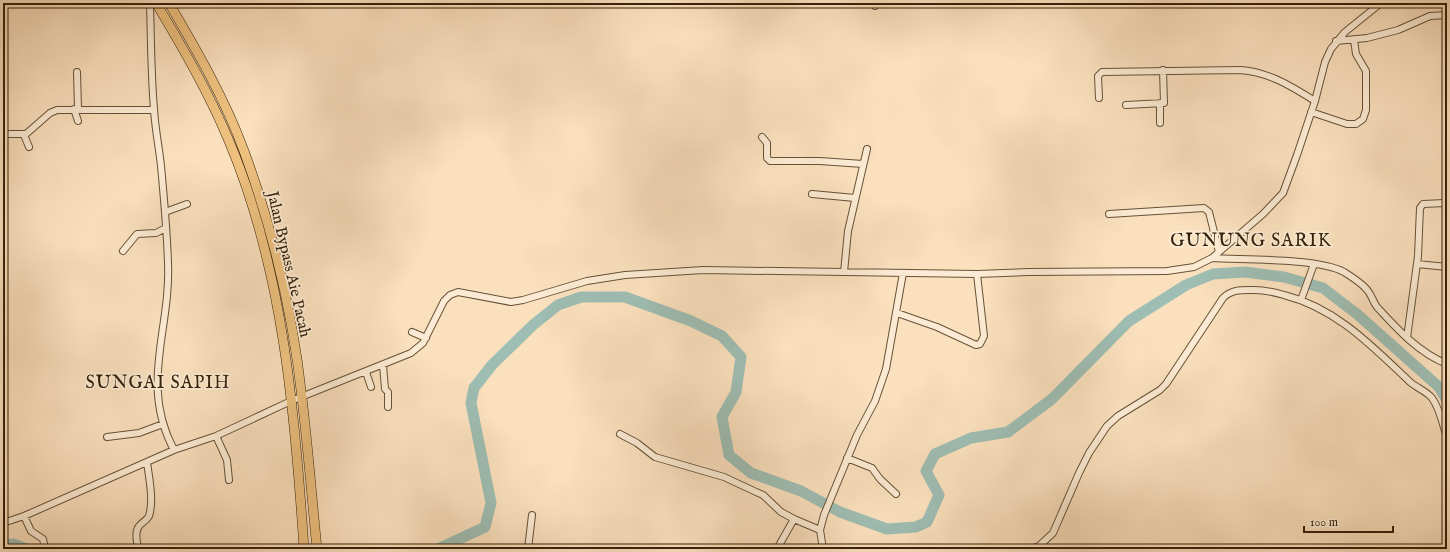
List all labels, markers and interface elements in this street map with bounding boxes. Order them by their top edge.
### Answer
street label: Jalan Bypass Aie Pacah [261,187,315,340]
district label: GUNUNG SARIK [1170,230,1332,253]
district label: SUNGAI SAPIH [86,372,230,395]
scale bar [1304,508,1393,534]
text: 100 m [1310,515,1338,530]

